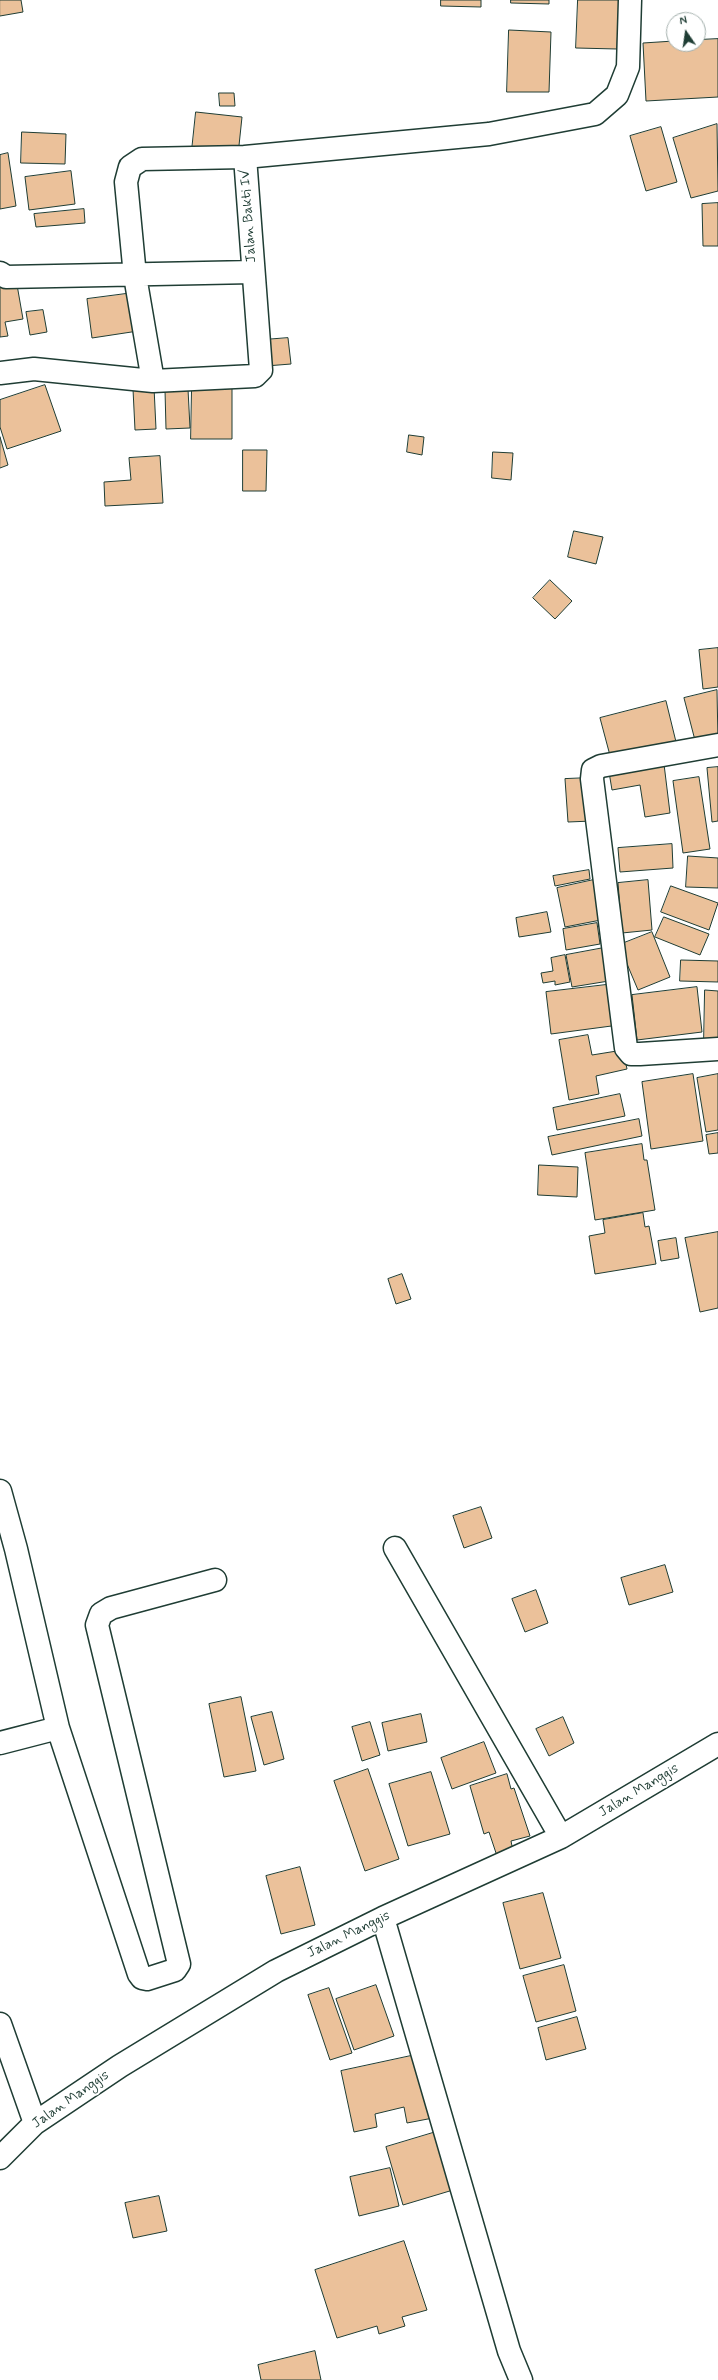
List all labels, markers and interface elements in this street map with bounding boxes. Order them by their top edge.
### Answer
north arrow [666,12,706,52]
text: N [678,14,689,29]
street label: Jalan Bakti IV [237,169,261,263]
street label: Jalan Manggis [596,1761,682,1821]
street label: Jalan Manggis [305,1908,393,1962]
street label: Jalan Manggis [29,2067,113,2133]

